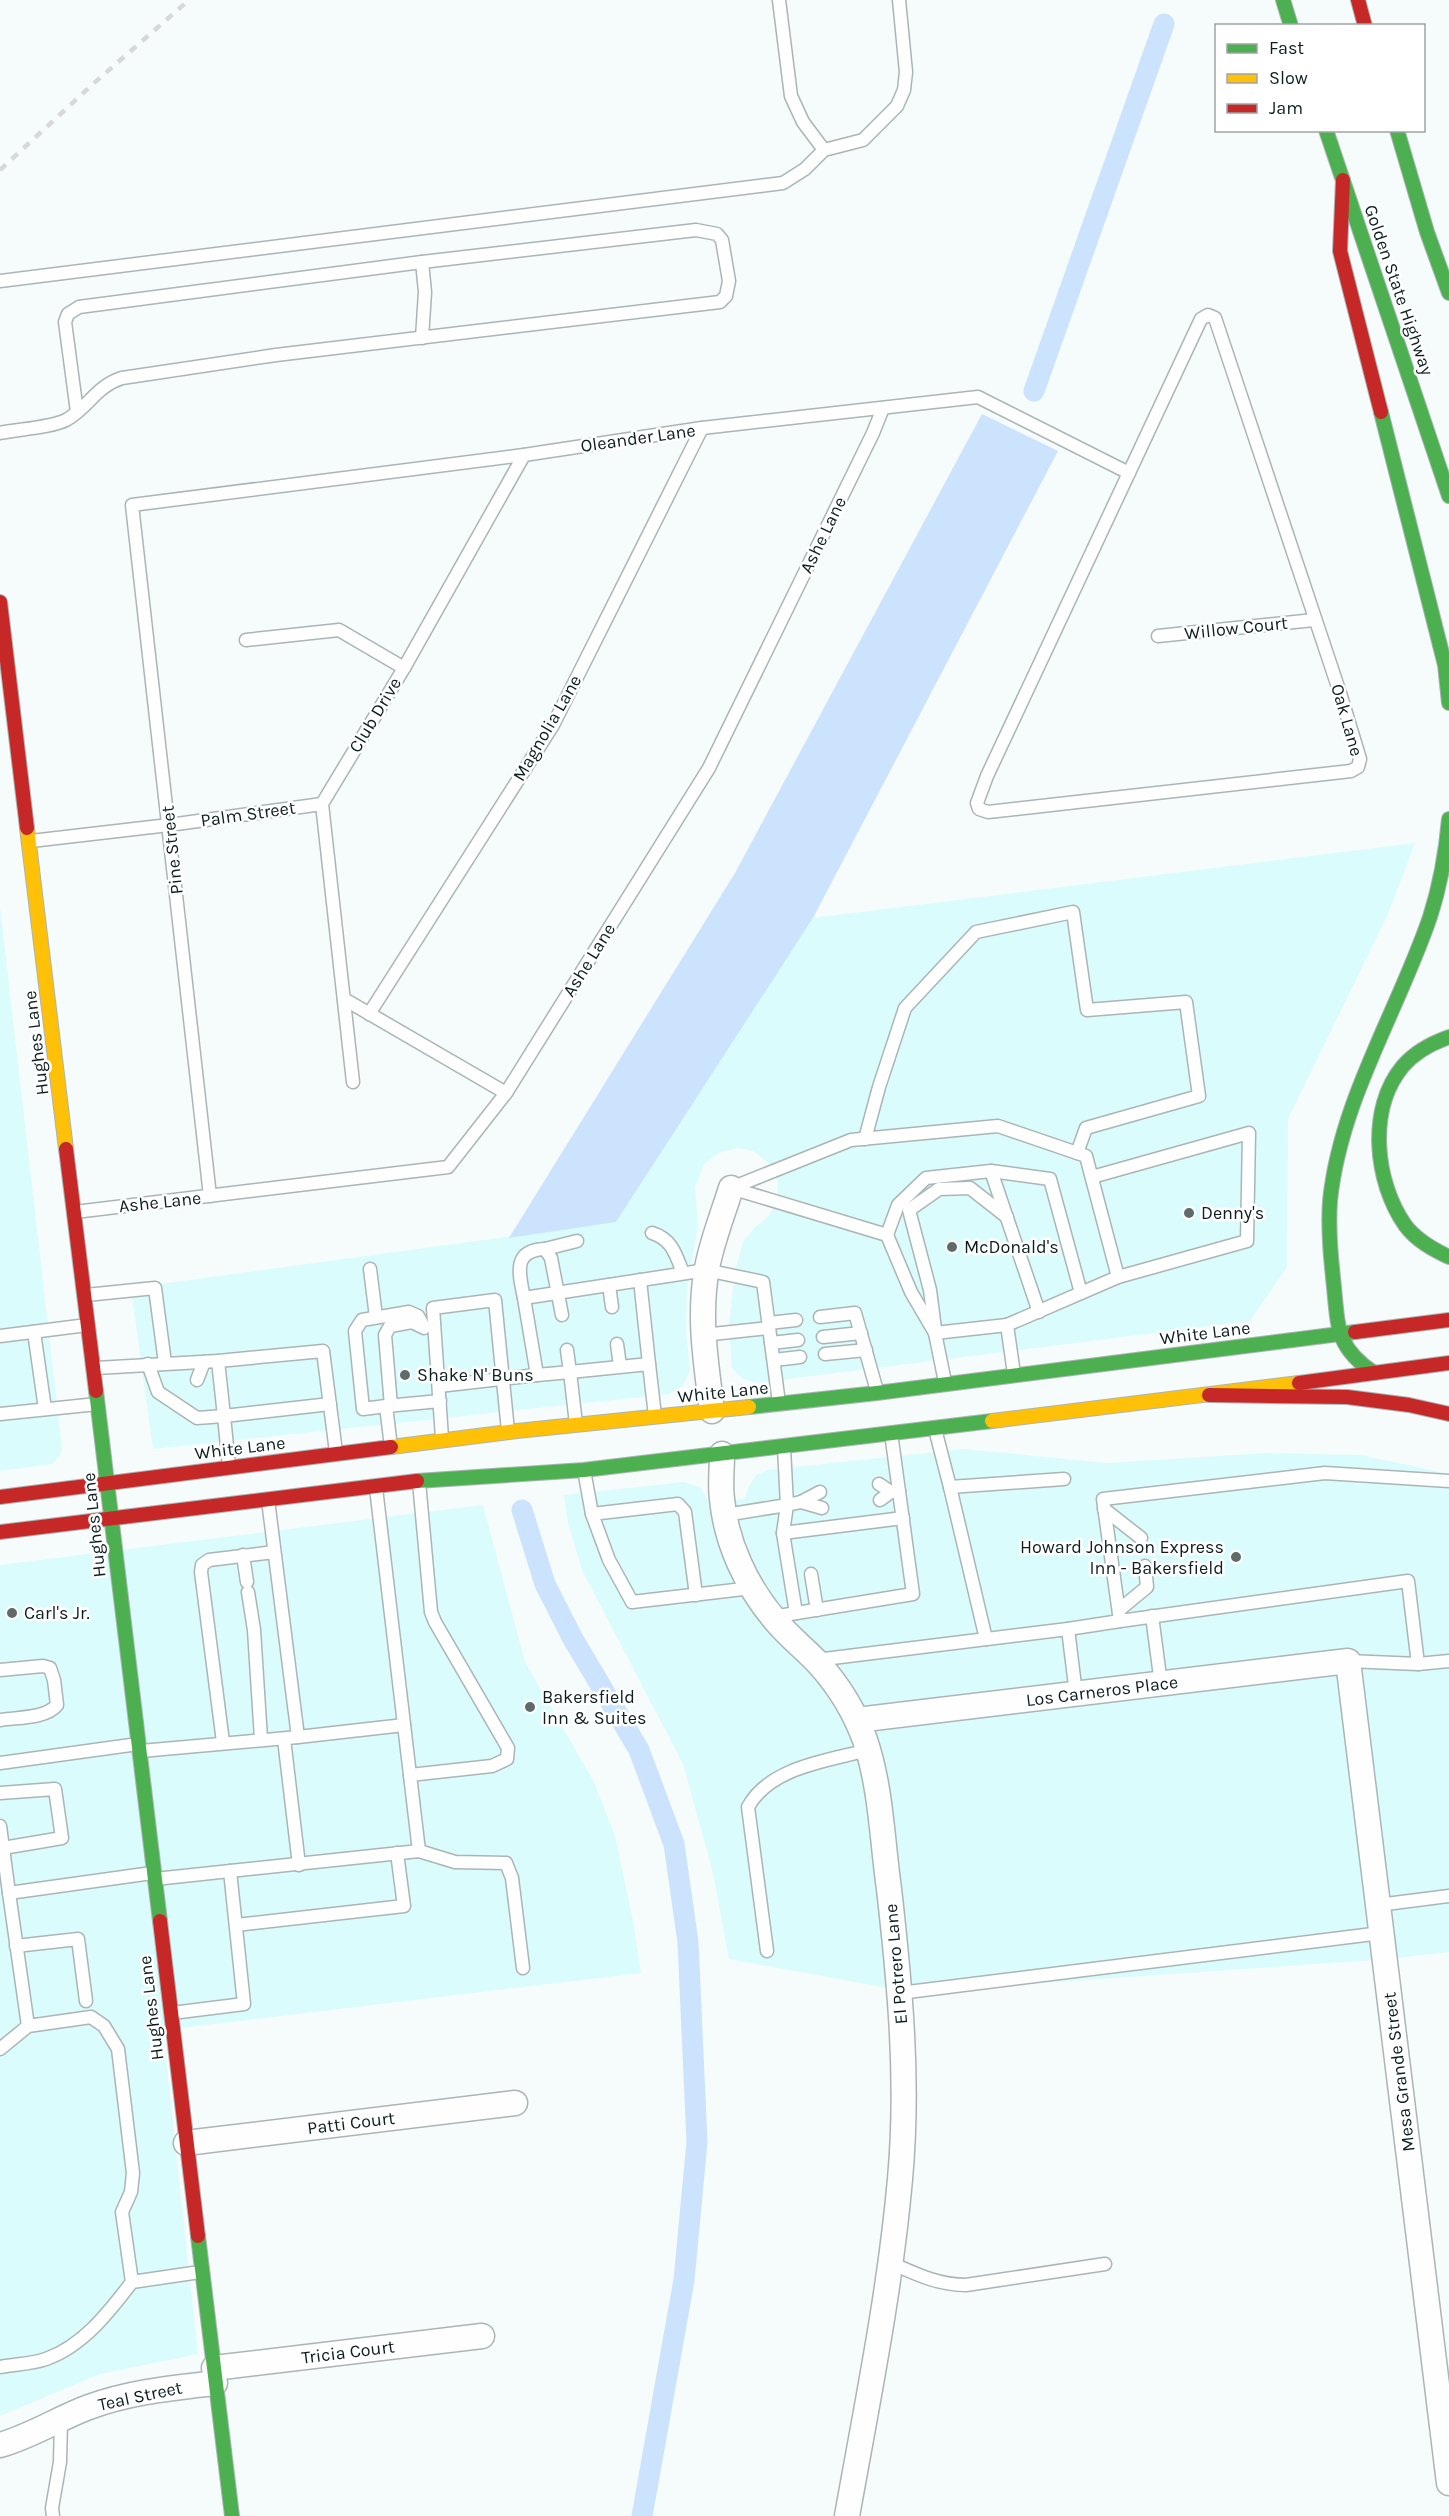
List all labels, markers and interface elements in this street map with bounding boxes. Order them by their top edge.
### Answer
legend [1215,24,1425,132]
text: Fast [1269,37,1304,59]
text: Slow [1269,67,1308,89]
text: Jam [1269,97,1303,119]
street label: Golden State Highway [1359,202,1439,379]
street label: Oleander Lane [579,419,697,457]
street label: Ashe Lane [795,493,851,577]
street label: Willow Court [1183,612,1289,644]
street label: Magnolia Lane [508,671,586,785]
street label: Club Drive [344,673,406,757]
street label: Oak Lane [1326,681,1368,759]
street label: Palm Street [199,796,297,832]
street label: Pine Street [156,804,188,895]
street label: Ashe Lane [558,919,620,1001]
street label: Hughes Lane [19,989,53,1097]
street label: Ashe Lane [118,1187,202,1217]
place label: Denny's [1201,1202,1264,1224]
marker: Denny's [1182,1206,1196,1220]
place label: McDonald's [964,1236,1059,1258]
marker: McDonald's [945,1240,959,1254]
street label: White Lane [1158,1317,1252,1349]
place label: Shake N' Buns [417,1364,534,1386]
marker: Shake N' Buns [398,1368,412,1382]
street label: White Lane [677,1376,769,1408]
street label: White Lane [193,1432,287,1464]
street label: Hughes Lane [78,1471,110,1579]
place label: Howard Johnson Express Inn - Bakersfield [1020,1536,1224,1579]
marker: Howard Johnson Express Inn - Bakersfield [1229,1550,1243,1564]
place label: Carl's Jr. [24,1602,90,1624]
marker: Carl's Jr. [5,1606,19,1620]
street label: Los Carneros Place [1025,1671,1179,1711]
place label: Bakersfield Inn & Suites [542,1686,646,1729]
marker: Bakersfield Inn & Suites [523,1700,537,1714]
street label: El Potrero Lane [880,1903,912,2025]
street label: Hughes Lane [134,1954,168,2062]
street label: Mesa Grande Street [1378,1991,1420,2153]
street label: Patti Court [306,2107,396,2139]
street label: Tricia Court [300,2335,396,2369]
street label: Teal Street [96,2376,184,2416]

